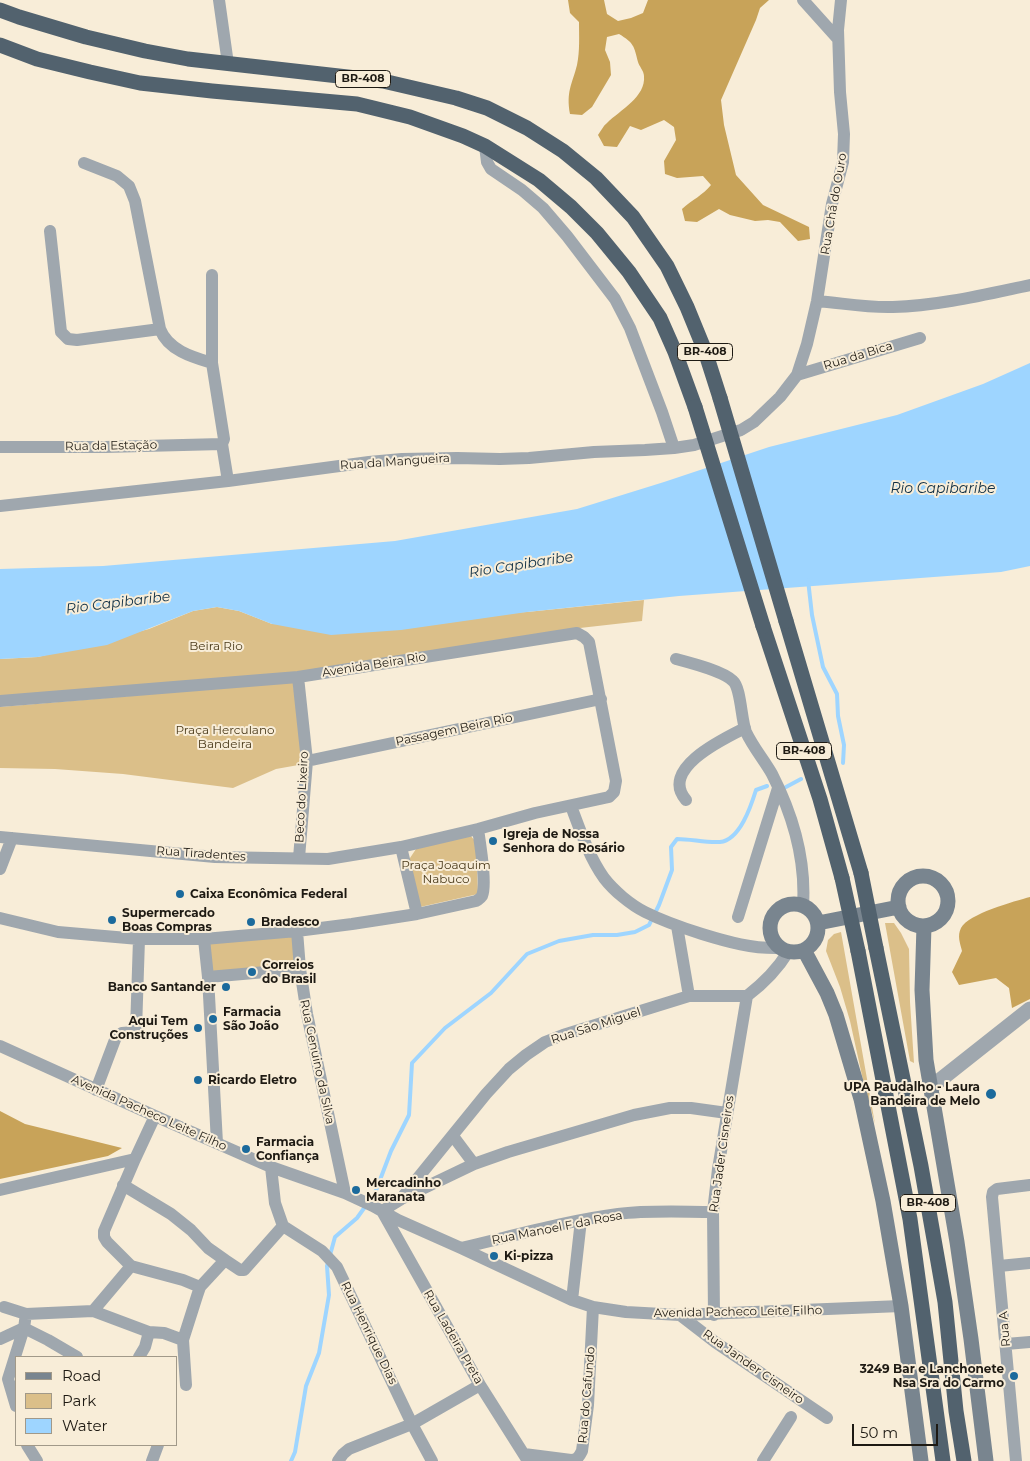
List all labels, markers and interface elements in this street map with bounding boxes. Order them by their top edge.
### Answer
road number: BR-408 [336,70,390,88]
street label: Rua Chã do Ouro [818,152,850,256]
street label: Rua da Bica [822,339,894,373]
road number: BR-408 [678,344,732,361]
street label: Rua da Estação [65,438,157,454]
street label: Rua da Mangueira [340,451,450,473]
water label: Rio Capibaribe [890,481,996,497]
water label: Rio Capibaribe [468,548,574,582]
water label: Rio Capibaribe [65,588,171,618]
park label: Beira Rio [189,639,243,653]
street label: Avenida Beira Rio [321,650,427,680]
street label: Passagem Beira Rio [394,711,514,749]
park label: Praça Herculano Bandeira [175,723,275,751]
road number: BR-408 [776,742,832,759]
street label: Beco do Lixeiro [292,751,312,843]
place label: Igreja de Nossa Senhora do Rosário [503,827,625,855]
marker: Igreja de Nossa Senhora do Rosário [487,835,499,847]
street label: Rua Tiradentes [156,844,246,864]
park label: Praça Joaquim Nabuco [401,858,491,886]
place label: Caixa Econômica Federal [190,887,347,901]
marker: Caixa Econômica Federal [174,888,186,900]
place label: Supermercado Boas Compras [122,906,215,934]
marker: Supermercado Boas Compras [106,914,118,926]
place label: Bradesco [261,915,319,929]
marker: Bradesco [245,916,257,928]
place label: Correios do Brasil [262,958,316,986]
marker: Correios do Brasil [246,966,258,978]
place label: Banco Santander [108,980,216,994]
marker: Banco Santander [220,981,232,993]
street label: Rua Genuino da Silva [297,998,337,1126]
place label: Farmacia São João [223,1005,281,1033]
street label: Rua São Miguel [549,1005,643,1047]
marker: Farmacia São João [207,1013,219,1025]
place label: Aqui Tem Construções [110,1014,188,1042]
marker: Aqui Tem Construções [192,1022,204,1034]
street label: Avenida Pacheco Leite Filho [69,1072,229,1154]
place label: Ricardo Eletro [208,1073,297,1087]
marker: Ricardo Eletro [192,1074,204,1086]
place label: UPA Paudalho - Laura Bandeira de Melo [843,1080,980,1108]
marker: UPA Paudalho - Laura Bandeira de Melo [984,1087,998,1101]
street label: Rua Jader Cisneiros [707,1095,737,1213]
place label: Farmacia Confiança [256,1135,319,1163]
marker: Farmacia Confiança [240,1143,252,1155]
place label: Mercadinho Maranata [366,1176,441,1204]
marker: Mercadinho Maranata [350,1184,362,1196]
road number: BR-408 [900,1194,956,1212]
street label: Rua Manoel F da Rosa [490,1208,624,1248]
place label: Ki-pizza [504,1249,553,1263]
marker: Ki-pizza [488,1250,500,1262]
street label: Rua Henrique Dias [338,1279,400,1387]
street label: Rua Ladeira Preta [420,1287,486,1387]
street label: Avenida Pacheco Leite Filho [654,1303,822,1321]
street label: Rua A [996,1311,1014,1347]
street label: Rua Jander Cisneiro [700,1327,806,1407]
street label: Rua do Cafundo [576,1346,598,1444]
legend [15,1356,178,1446]
place label: 3249 Bar e Lanchonete Nsa Sra do Carmo [860,1362,1004,1390]
text: Road [62,1366,101,1385]
marker: 3249 Bar e Lanchonete Nsa Sra do Carmo [1008,1370,1020,1382]
text: Park [62,1391,96,1410]
scale bar [855,1414,941,1446]
text: Water [62,1416,108,1435]
text: 50 m [860,1423,898,1442]

